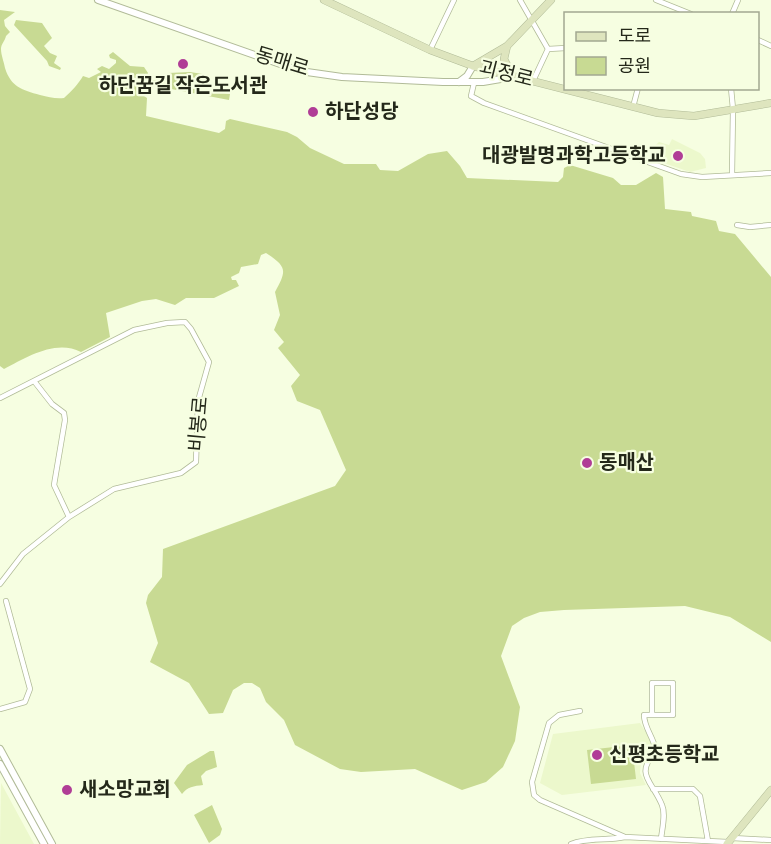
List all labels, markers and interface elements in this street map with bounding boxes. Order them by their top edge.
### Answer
legend [564,12,759,90]
text: 도로 [618,26,651,47]
street label: 동매로 [252,42,312,82]
street label: 괴정로 [476,56,536,92]
text: 공원 [618,56,651,77]
marker: 하단꿈길 작은도서관 [176,57,190,71]
place label: 하단꿈길 작은도서관 [99,74,268,98]
place label: 하단성당 [325,100,399,124]
marker: 하단성당 [306,105,320,119]
place label: 대광발명과학고등학교 [482,144,666,168]
marker: 대광발명과학고등학교 [671,149,685,163]
street label: 비봉로 [185,395,213,453]
place label: 동매산 [599,451,654,475]
marker: 동매산 [580,456,594,470]
place label: 신평초등학교 [609,743,719,767]
marker: 신평초등학교 [590,748,604,762]
place label: 새소망교회 [79,778,171,802]
marker: 새소망교회 [60,783,74,797]

